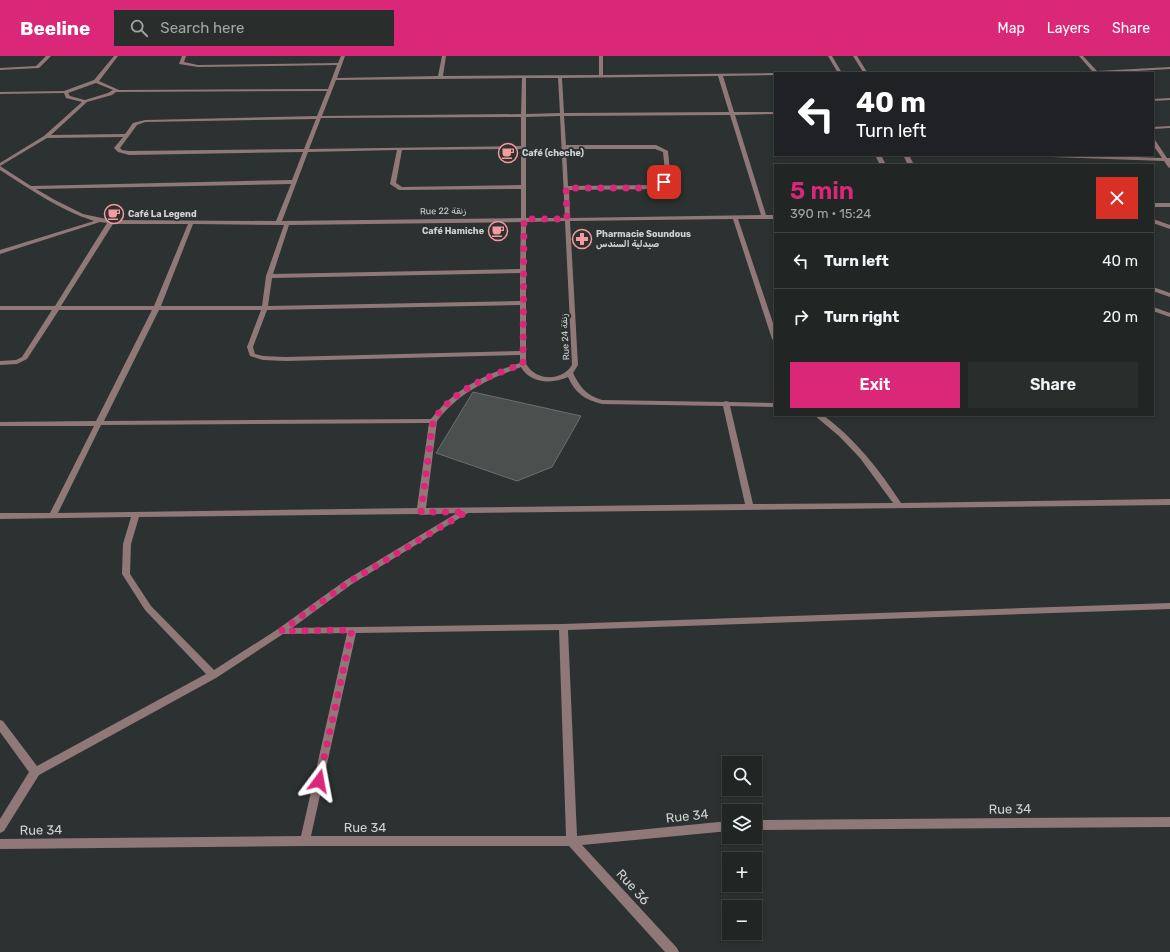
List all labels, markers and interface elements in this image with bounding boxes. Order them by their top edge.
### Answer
search box [114,10,394,46]
text: Beeline [20,17,90,40]
icon: search [128,17,150,39]
text: Search here [160,19,244,37]
text: Map [998,20,1025,37]
text: Layers [1047,20,1090,37]
text: Share [1112,20,1150,37]
text: 40 m [856,86,926,119]
icon: left [790,88,842,140]
text: Turn left [856,120,926,142]
cafe icon: Café (cheche) [497,142,519,164]
place label: Café (cheche) [522,147,584,158]
pin [647,165,681,199]
icon: arrive [653,171,675,193]
text: 5 min [790,177,854,205]
button: close [1096,177,1138,219]
cafe icon: Café La Legend [103,203,125,225]
street label: Rue 22 زنقة [420,206,466,216]
text: 390 m · 15:24 [790,206,871,221]
place label: Café La Legend [128,209,197,220]
cafe icon: Café Hamiche [487,220,509,242]
place label: Café Hamiche [422,226,485,236]
pharmacy icon: Pharmacie Soundous صيدلية السندس [571,228,593,250]
place label: Pharmacie Soundous صيدلية السندس [596,229,691,250]
icon: left [790,250,812,272]
text: Turn left [824,252,889,270]
text: 40 m [1102,252,1138,270]
icon: right [790,306,812,328]
text: Turn right [824,308,899,326]
text: 20 m [1103,308,1138,326]
street label: Rue 24 زنقة [559,313,571,360]
button: Exit [790,362,960,408]
button: Share [968,362,1138,408]
map controls [722,756,762,940]
button: search [722,756,762,796]
position arrow [298,760,340,802]
street label: Rue 34 [989,801,1031,817]
button: layers [722,804,762,844]
street label: Rue 34 [665,806,709,826]
street label: Rue 34 [344,820,386,835]
street label: Rue 34 [20,822,62,838]
button: + [722,852,762,892]
street label: Rue 36 [613,866,653,908]
button: − [722,900,762,940]

